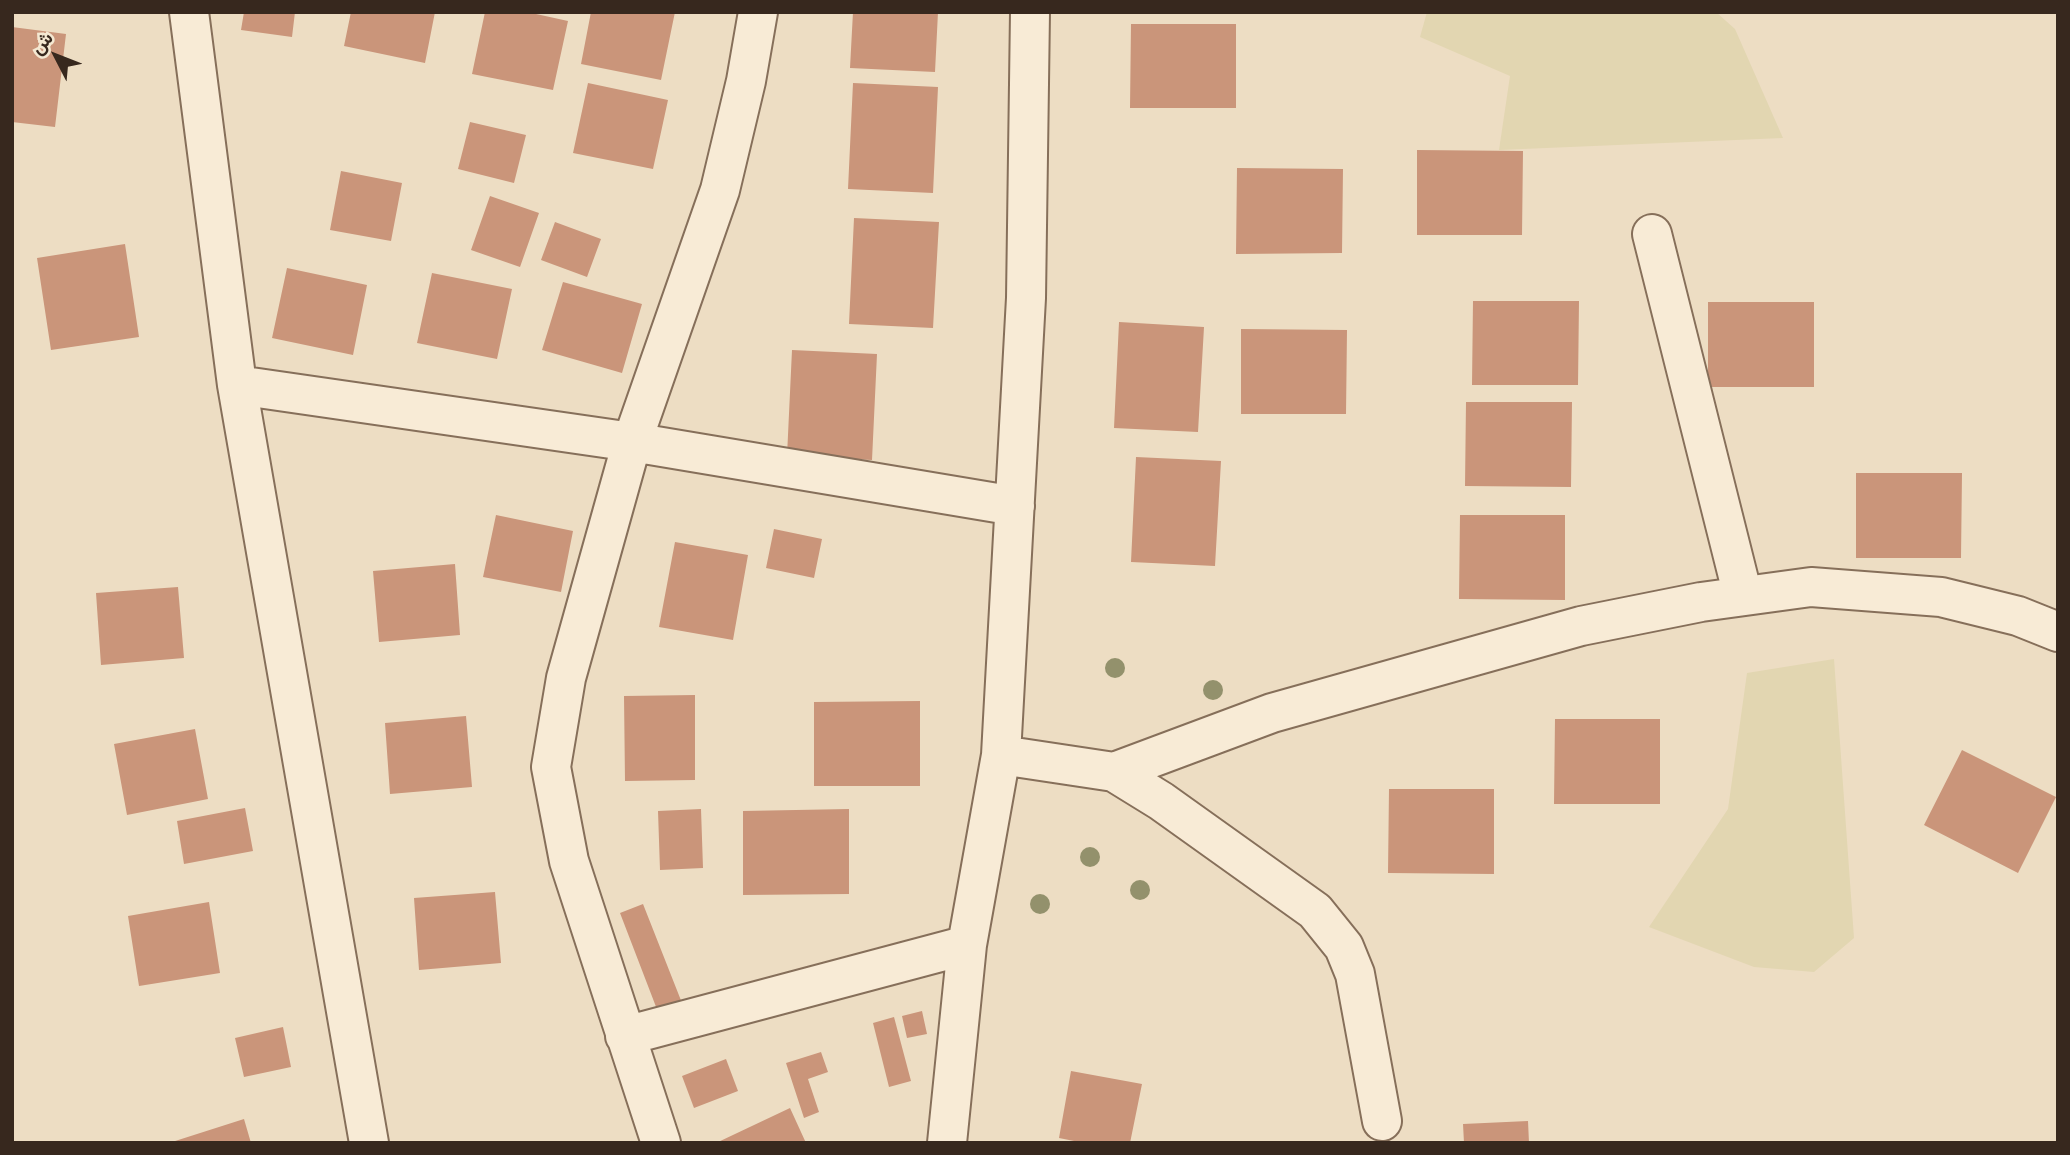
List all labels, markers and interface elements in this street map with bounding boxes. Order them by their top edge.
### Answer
north arrow [21,21,91,91]
text: ش [23,25,58,59]

